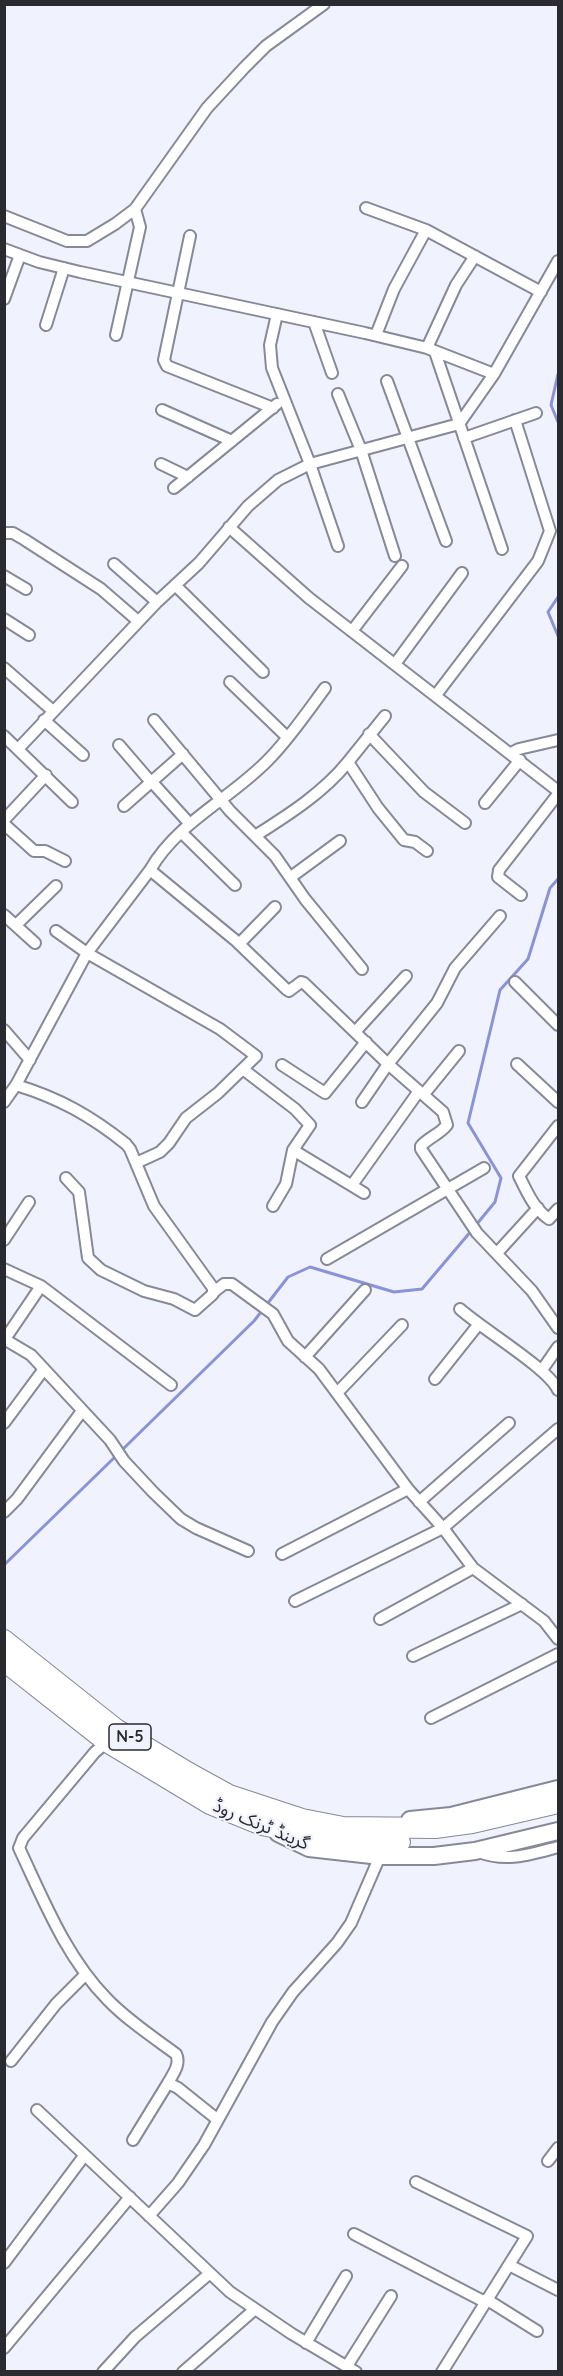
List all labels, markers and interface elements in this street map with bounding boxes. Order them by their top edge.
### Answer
road number: N-5 [109,1724,151,1750]
street label: گرینڈ ٹرنک روڈ [210,1795,312,1855]

